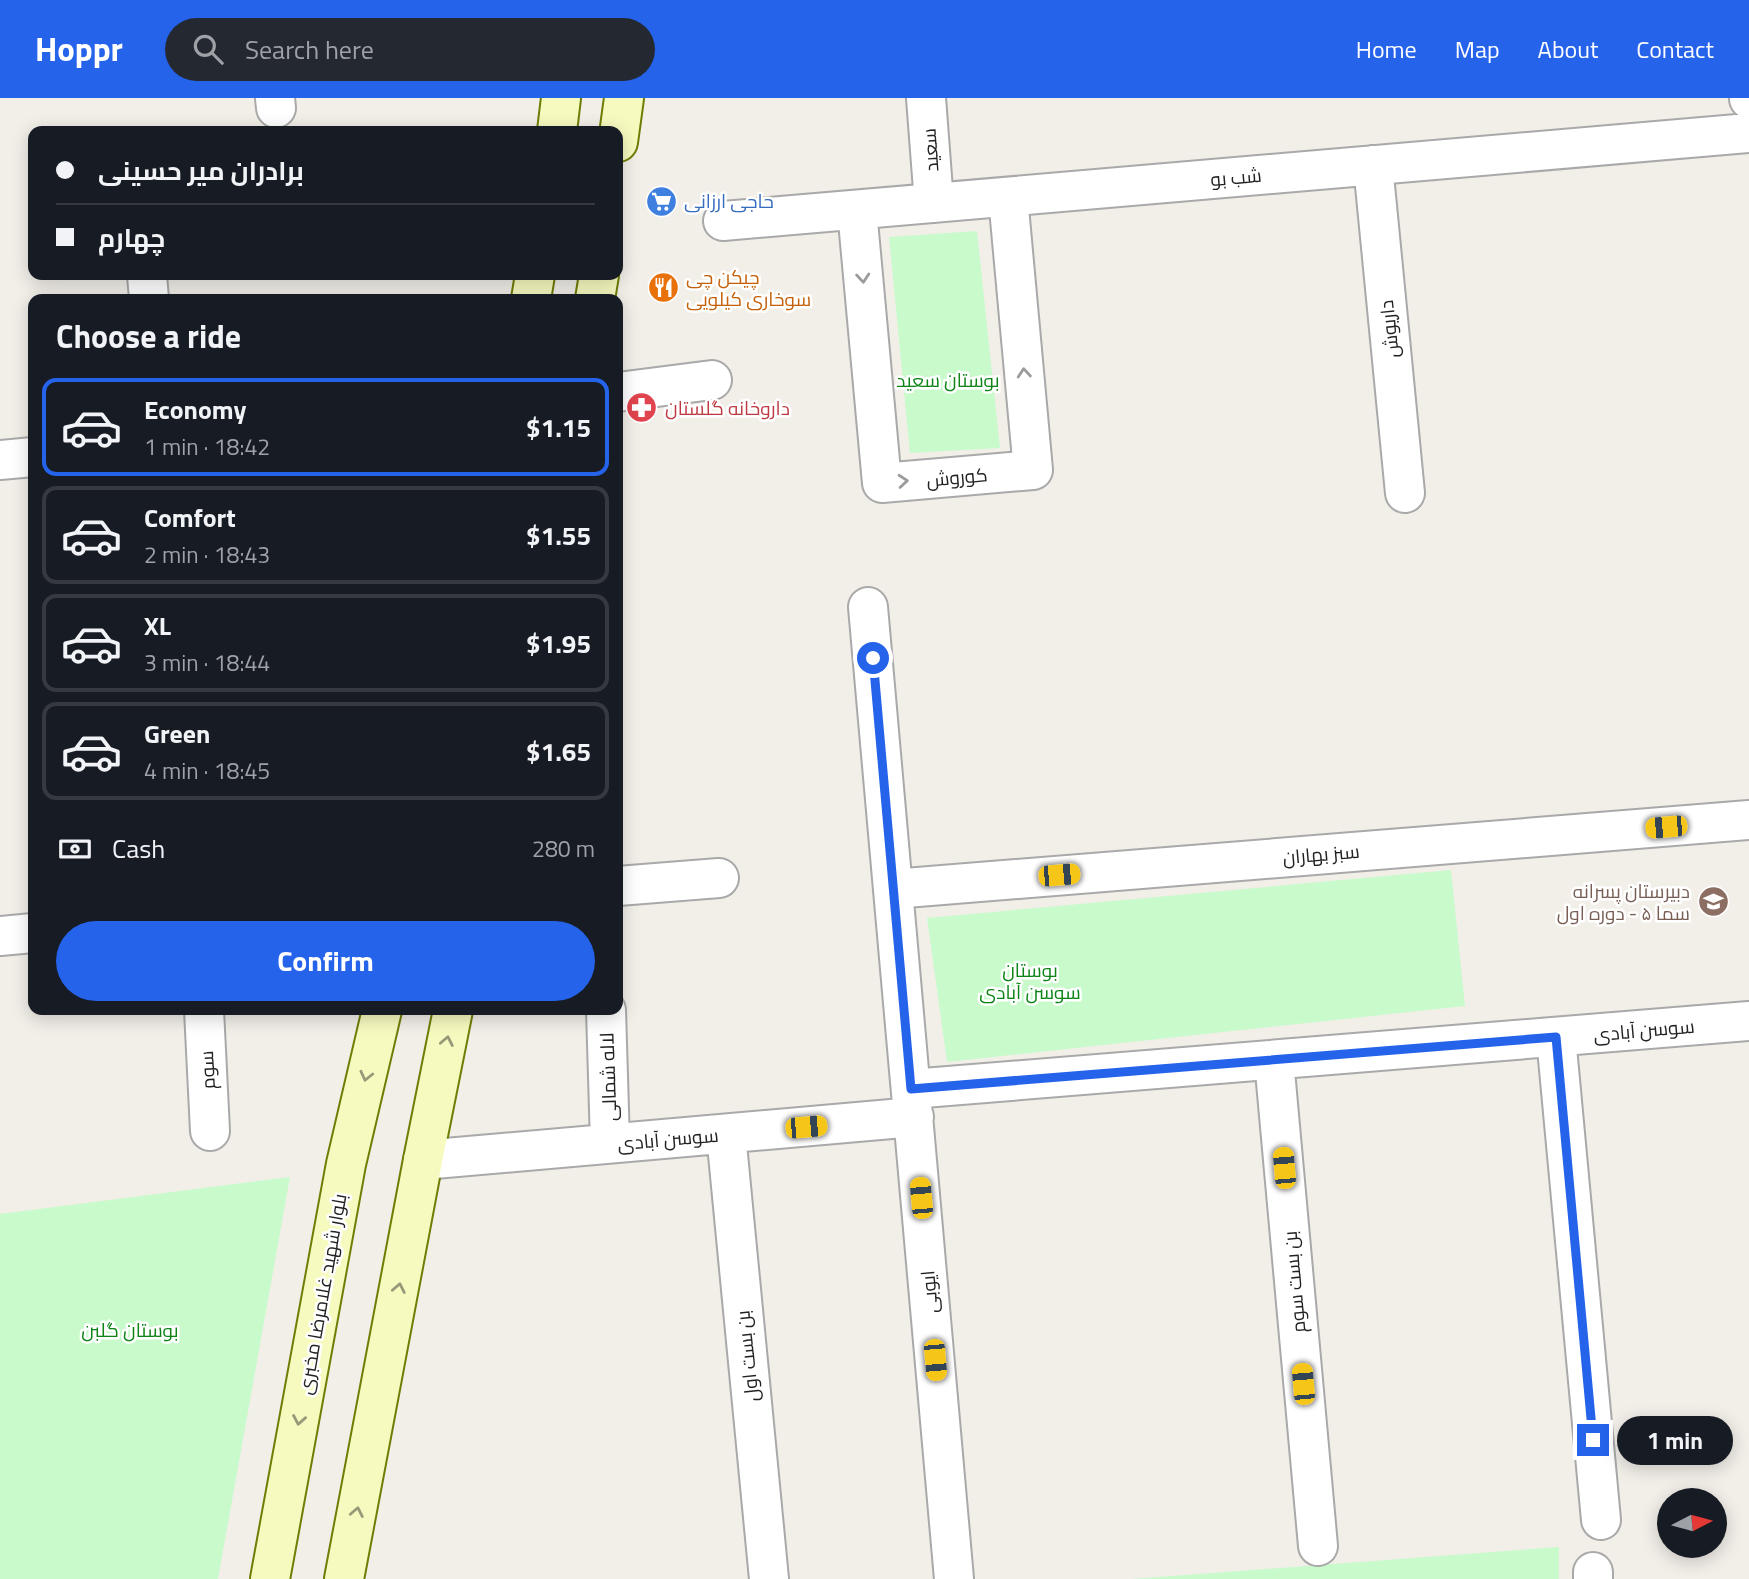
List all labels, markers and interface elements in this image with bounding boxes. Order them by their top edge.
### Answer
search box [165,18,655,81]
text: Hoppr [35,24,123,74]
icon: search [189,30,227,68]
text: Search here [245,30,374,69]
text: Home [1356,31,1417,67]
text: Map [1455,31,1500,67]
text: About [1538,31,1598,67]
text: Contact [1636,31,1714,67]
street label: سعید [914,127,945,173]
text: برادران میر حسینی [98,151,304,190]
street label: شب بو [1209,160,1263,193]
supermarket icon: حاجی ارزانی [644,184,678,218]
place label: حاجی ارزانی [684,186,774,215]
text: چهارم [98,218,165,257]
place label: چیکن چی سوخاری کیلویی [686,262,811,313]
restaurant icon: چیکن چی سوخاری کیلویی [646,271,680,305]
one-way arrow [855,273,870,284]
street label: داریوش [1371,299,1406,360]
text: Choose a ride [56,312,241,360]
park label: بوستان سعید [896,365,1000,394]
one-way arrow [1017,367,1032,378]
text: Economy [144,390,246,429]
pharmacy icon: داروخانه گلستان [625,391,659,425]
place label: داروخانه گلستان [665,393,790,422]
icon: car [60,396,123,459]
text: $1.15 [526,408,591,447]
text: 1 min · 18:42 [144,429,270,464]
street label: کوروش [925,459,989,494]
one-way arrow [897,474,909,489]
text: Comfort [144,498,236,537]
icon: car [60,504,123,567]
text: $1.55 [526,516,591,555]
text: 2 min · 18:43 [144,537,270,572]
text: XL [144,606,171,645]
icon: car [60,612,123,675]
text: $1.95 [526,624,591,663]
route start [857,642,889,674]
text: 3 min · 18:44 [144,645,270,680]
text: Green [144,714,210,753]
icon: car [60,720,123,783]
text: $1.65 [526,732,591,771]
text: 4 min · 18:45 [144,753,270,788]
car [1645,815,1688,839]
text: Cash [112,829,165,868]
icon: cash [56,830,94,868]
text: 280 m [532,831,595,866]
street label: سبز بهاران [1281,836,1361,871]
car [1038,863,1081,887]
place label: دبیرستان پسرانه سما ۵ - دوره اول [1557,876,1690,927]
school or university icon: دبیرستان پسرانه سما ۵ - دوره اول [1696,885,1730,919]
button: Confirm [56,921,595,1001]
park label: بوستان سوسن آبادی [979,955,1081,1006]
street label: سوسن آبادی [1592,1011,1696,1048]
street label: لاله شمالی [591,1032,624,1122]
one-way arrow [438,1035,453,1047]
street label: سوم [191,1050,222,1090]
one-way arrow [360,1070,375,1082]
car [785,1115,828,1139]
street label: سوسن آبادی [616,1120,720,1157]
car [1272,1146,1297,1190]
car [909,1176,934,1220]
street label: بلوار شهید غلامرضا مخبری [290,1191,353,1397]
street label: بن بست سوم [1275,1230,1312,1334]
street label: ایوبی [912,1269,945,1315]
one-way arrow [391,1282,406,1294]
street label: بن بست اول [727,1309,766,1403]
park label: بوستان گلبن [81,1315,179,1344]
car [923,1338,948,1382]
car [1291,1362,1316,1406]
one-way arrow [292,1414,307,1426]
callout: 1 min [1618,1416,1733,1464]
text: 1 min [1647,1423,1703,1458]
route end [1577,1424,1609,1456]
north arrow [1657,1488,1727,1558]
map controls [1657,1488,1727,1558]
one-way arrow [349,1506,364,1518]

